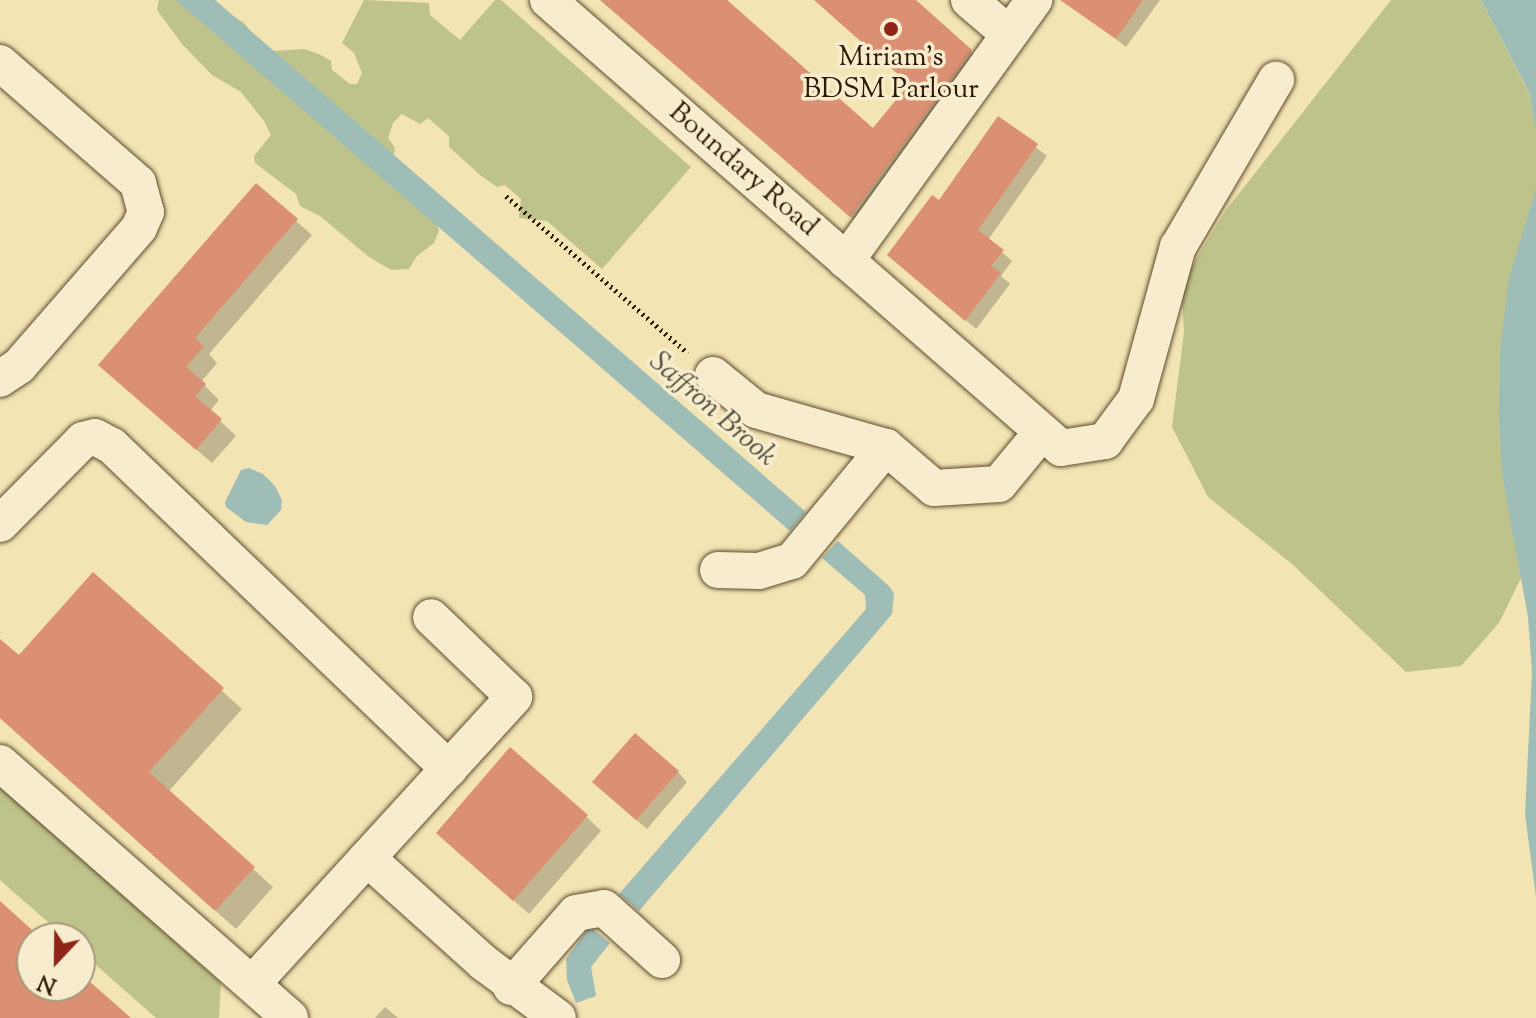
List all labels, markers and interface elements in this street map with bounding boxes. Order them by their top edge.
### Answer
marker: Miriam's BDSM Parlour [882,20,900,38]
place label: Miriam's BDSM Parlour [803,41,979,107]
street label: Boundary Road [661,96,825,244]
water label: Saffron Brook [641,345,783,475]
north arrow [16,922,96,1002]
text: N [34,964,62,1001]

